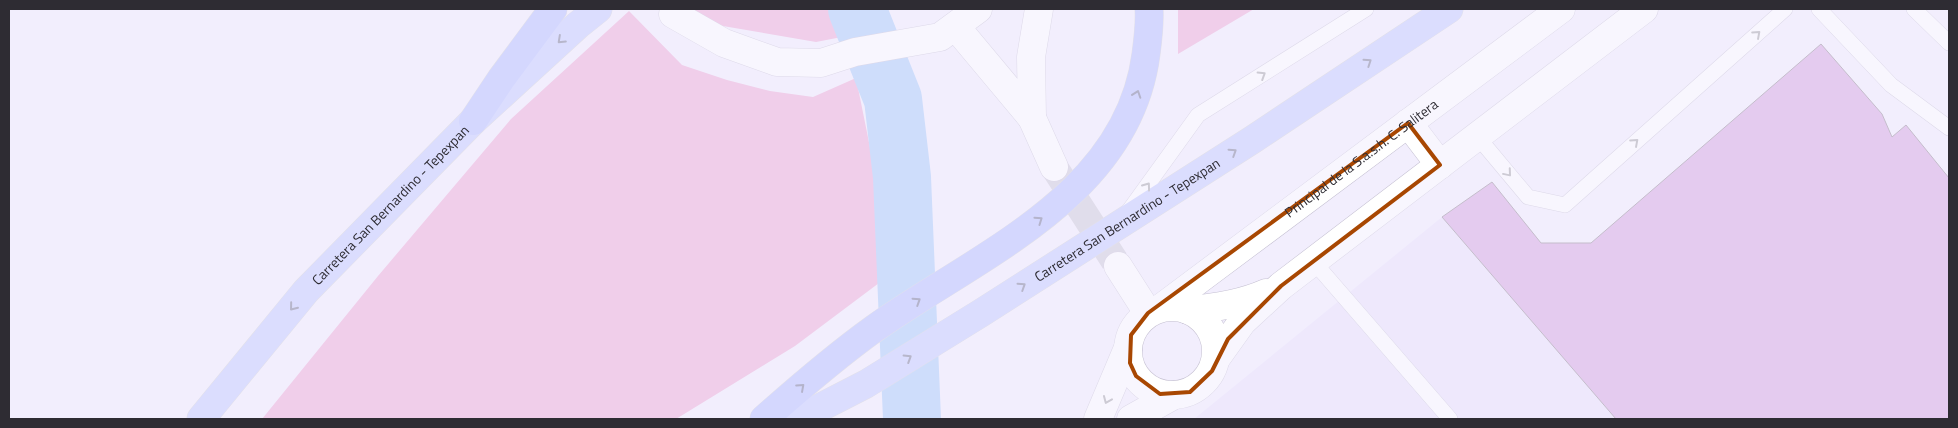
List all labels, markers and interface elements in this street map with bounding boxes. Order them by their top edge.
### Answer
one-way arrow [1751,31,1760,40]
one-way arrow [558,34,567,43]
one-way arrow [1362,59,1372,68]
one-way arrow [1256,72,1265,81]
one-way arrow [1131,90,1141,98]
street label: Principal de la S.a.s.h. C. Salitera [1280,94,1442,222]
street label: Carretera San Bernardino - Tepexpan [307,120,474,289]
one-way arrow [1630,139,1639,148]
one-way arrow [1227,149,1236,158]
street label: Carretera San Bernardino - Tepexpan [1030,152,1224,286]
one-way arrow [1503,168,1512,177]
one-way arrow [1141,183,1149,192]
one-way arrow [1033,217,1043,226]
one-way arrow [1016,283,1025,293]
one-way arrow [912,298,921,308]
one-way arrow [291,301,299,310]
one-way arrow [902,355,911,364]
one-way arrow [795,384,804,393]
one-way arrow [1102,395,1113,404]

